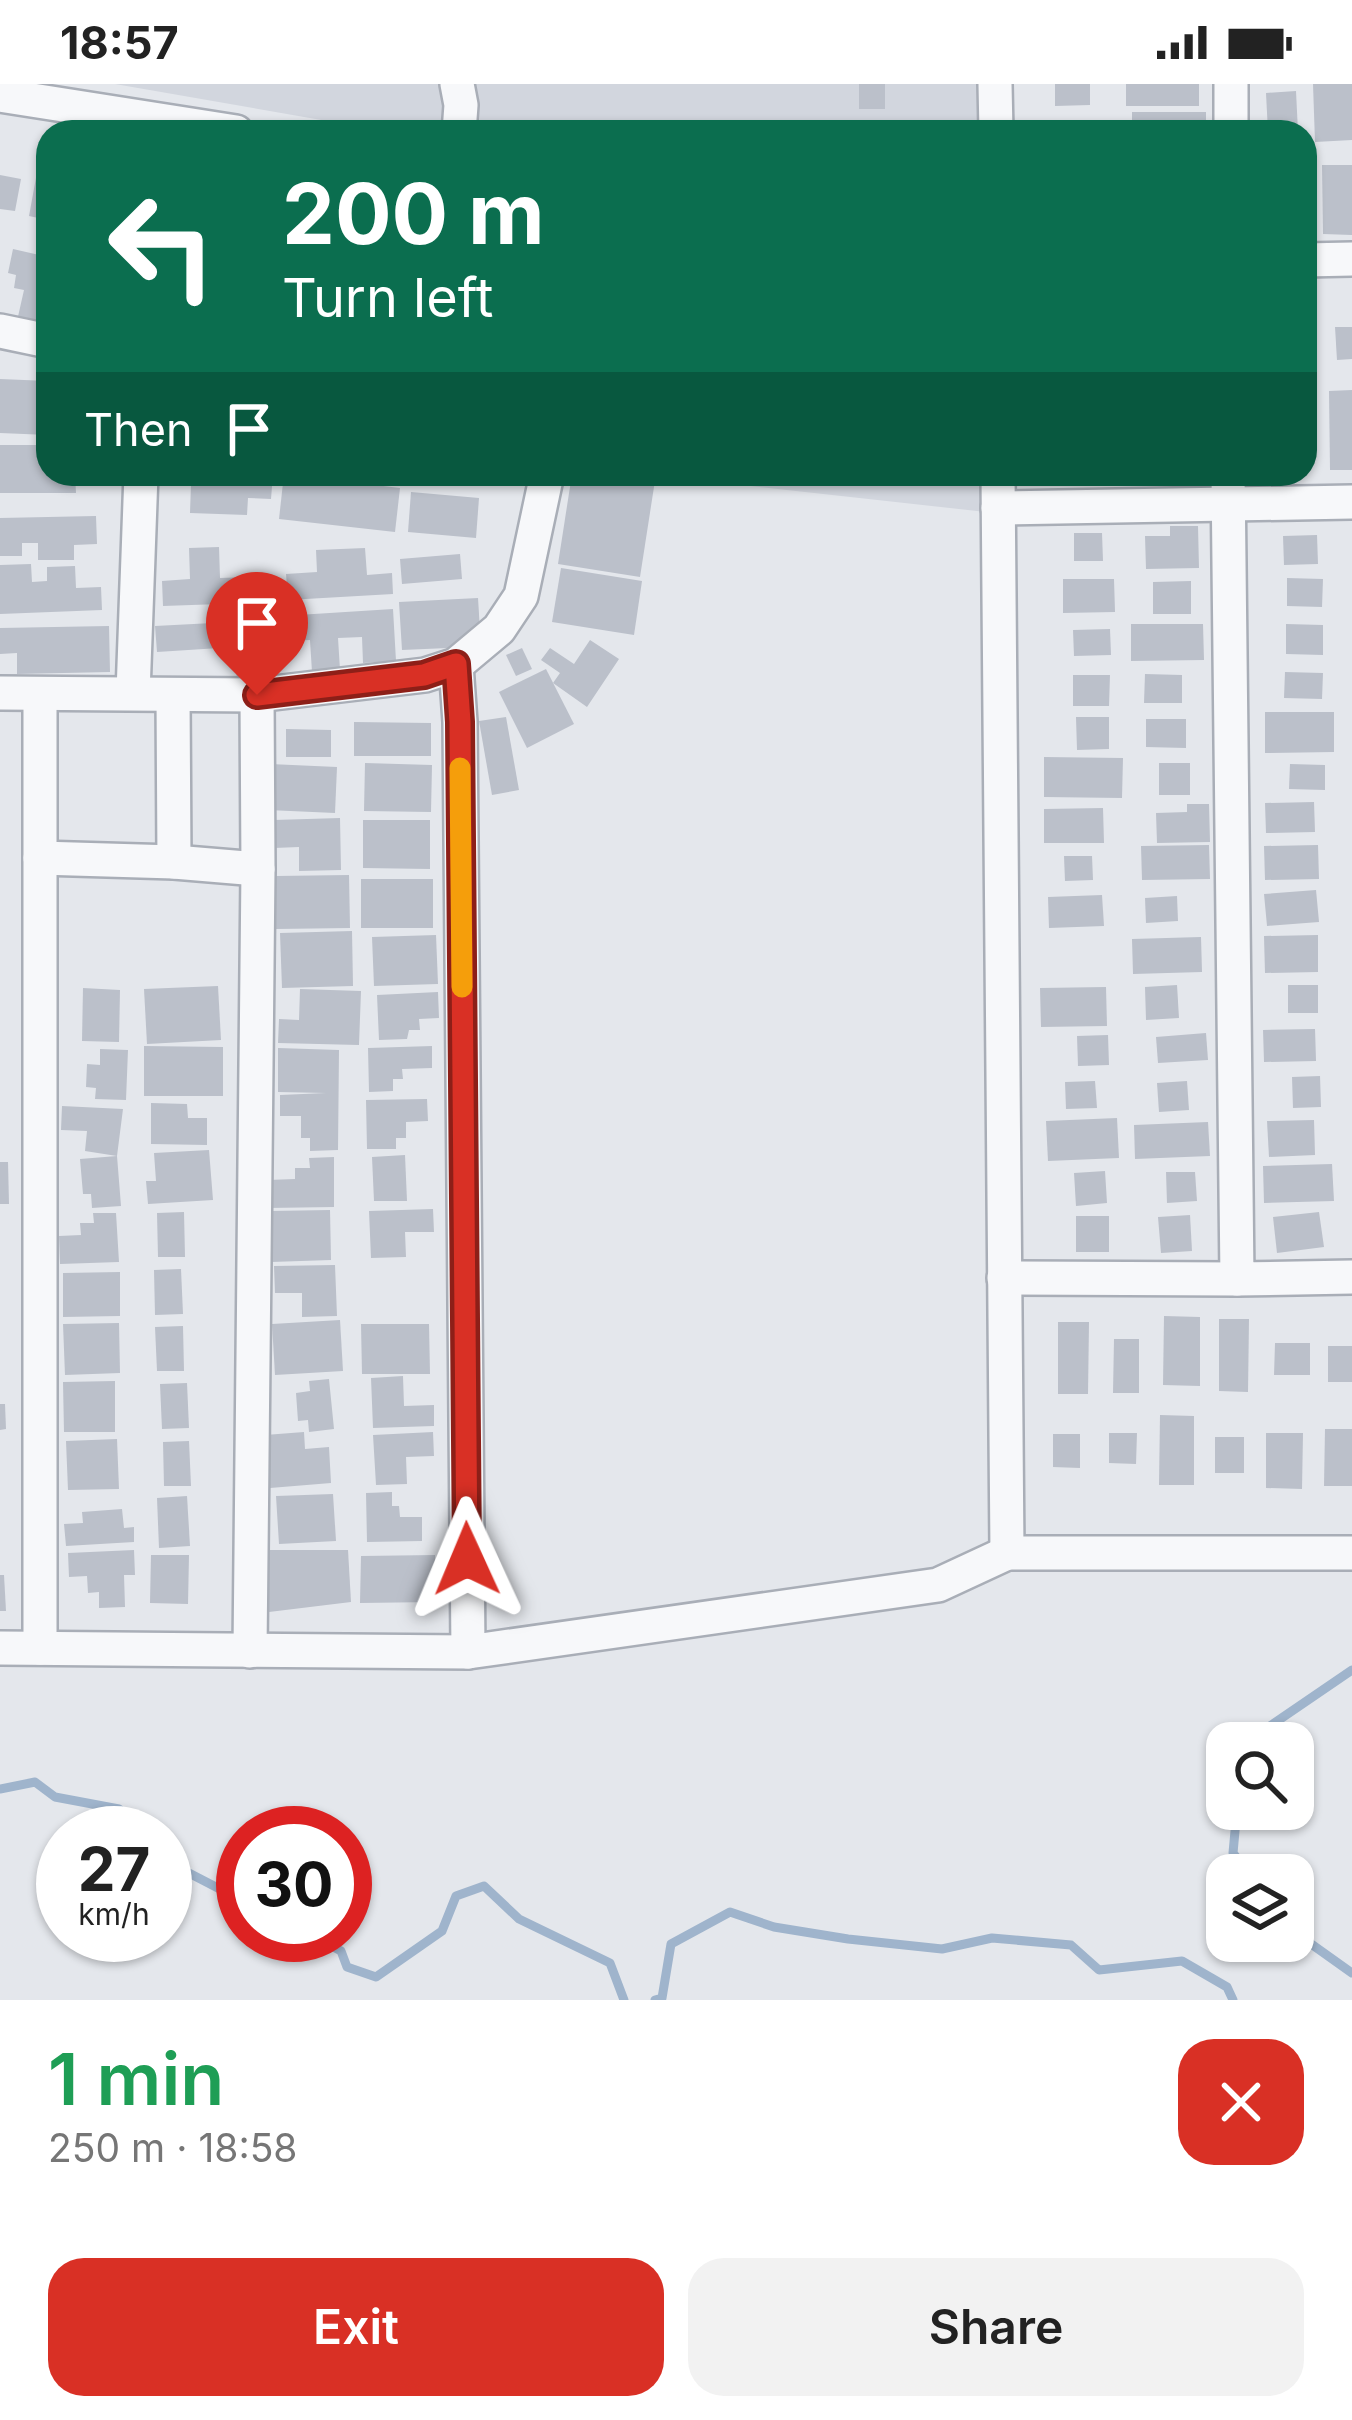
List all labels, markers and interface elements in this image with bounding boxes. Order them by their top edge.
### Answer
text: 18:57 [60,15,179,70]
text: 200 m [282,163,545,264]
icon: left [84,168,240,324]
text: Turn left [282,265,493,330]
icon: arrive [216,396,282,462]
text: Then [84,402,192,457]
pin [206,572,308,695]
icon: arrive [224,590,290,656]
position arrow [404,1496,530,1622]
map controls [1206,1722,1314,1962]
button: search [1206,1722,1314,1830]
speed limit sign: 30 [216,1806,372,1962]
text: 27 [78,1833,150,1905]
button: layers [1206,1854,1314,1962]
text: km/h [78,1896,150,1932]
text: 1 min [48,2035,224,2122]
button: close [1178,2039,1304,2165]
text: 250 m · 18:58 [48,2124,297,2171]
button: Exit [48,2258,664,2396]
button: Share [688,2258,1304,2396]

